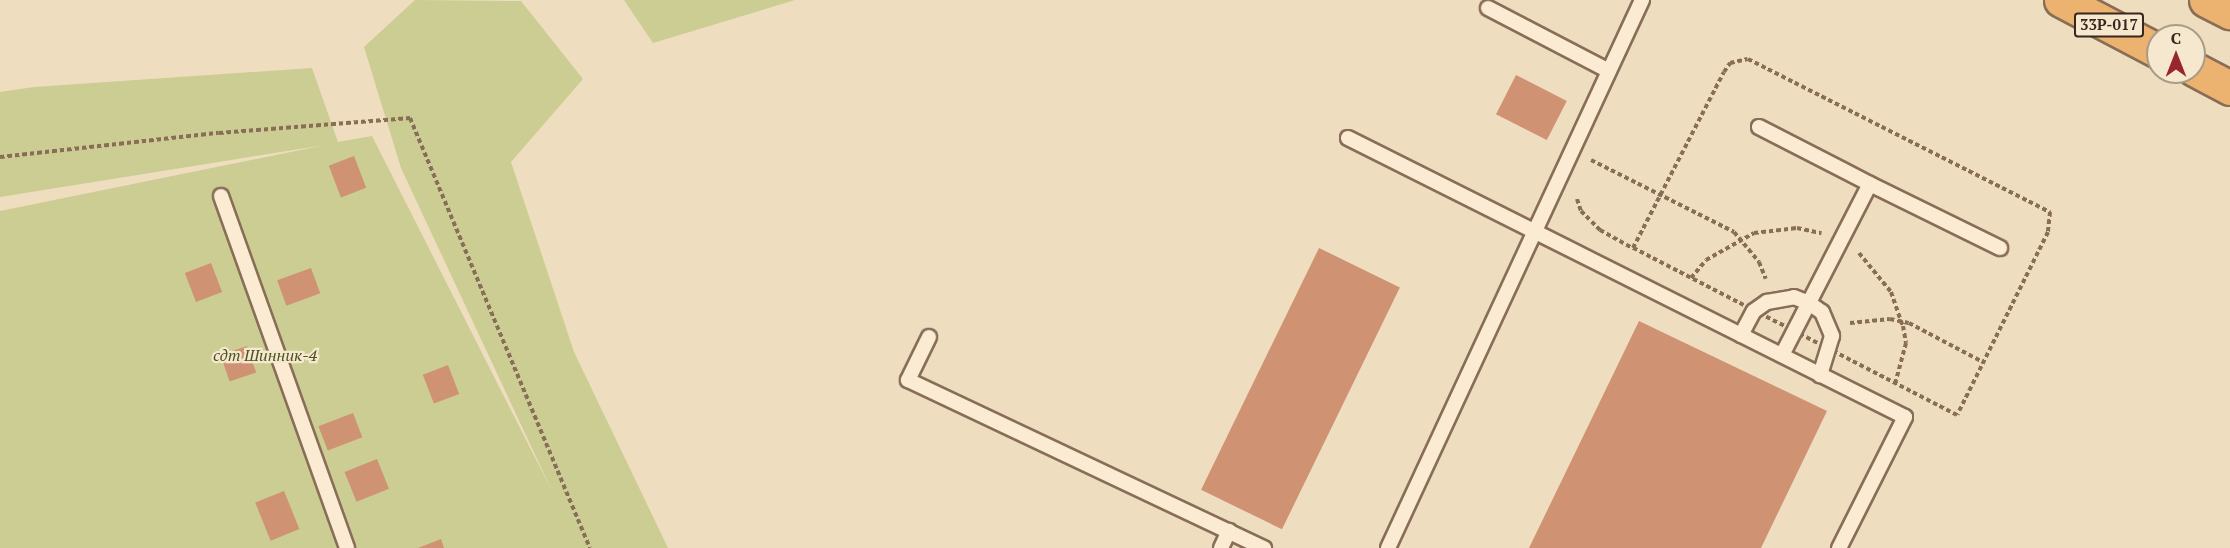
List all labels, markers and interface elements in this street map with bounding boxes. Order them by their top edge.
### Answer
road number: 33Р-017 [2073,13,2145,37]
north arrow [2146,24,2206,84]
text: С [2171,27,2181,49]
park label: сдт Шинник-4 [213,345,317,365]

